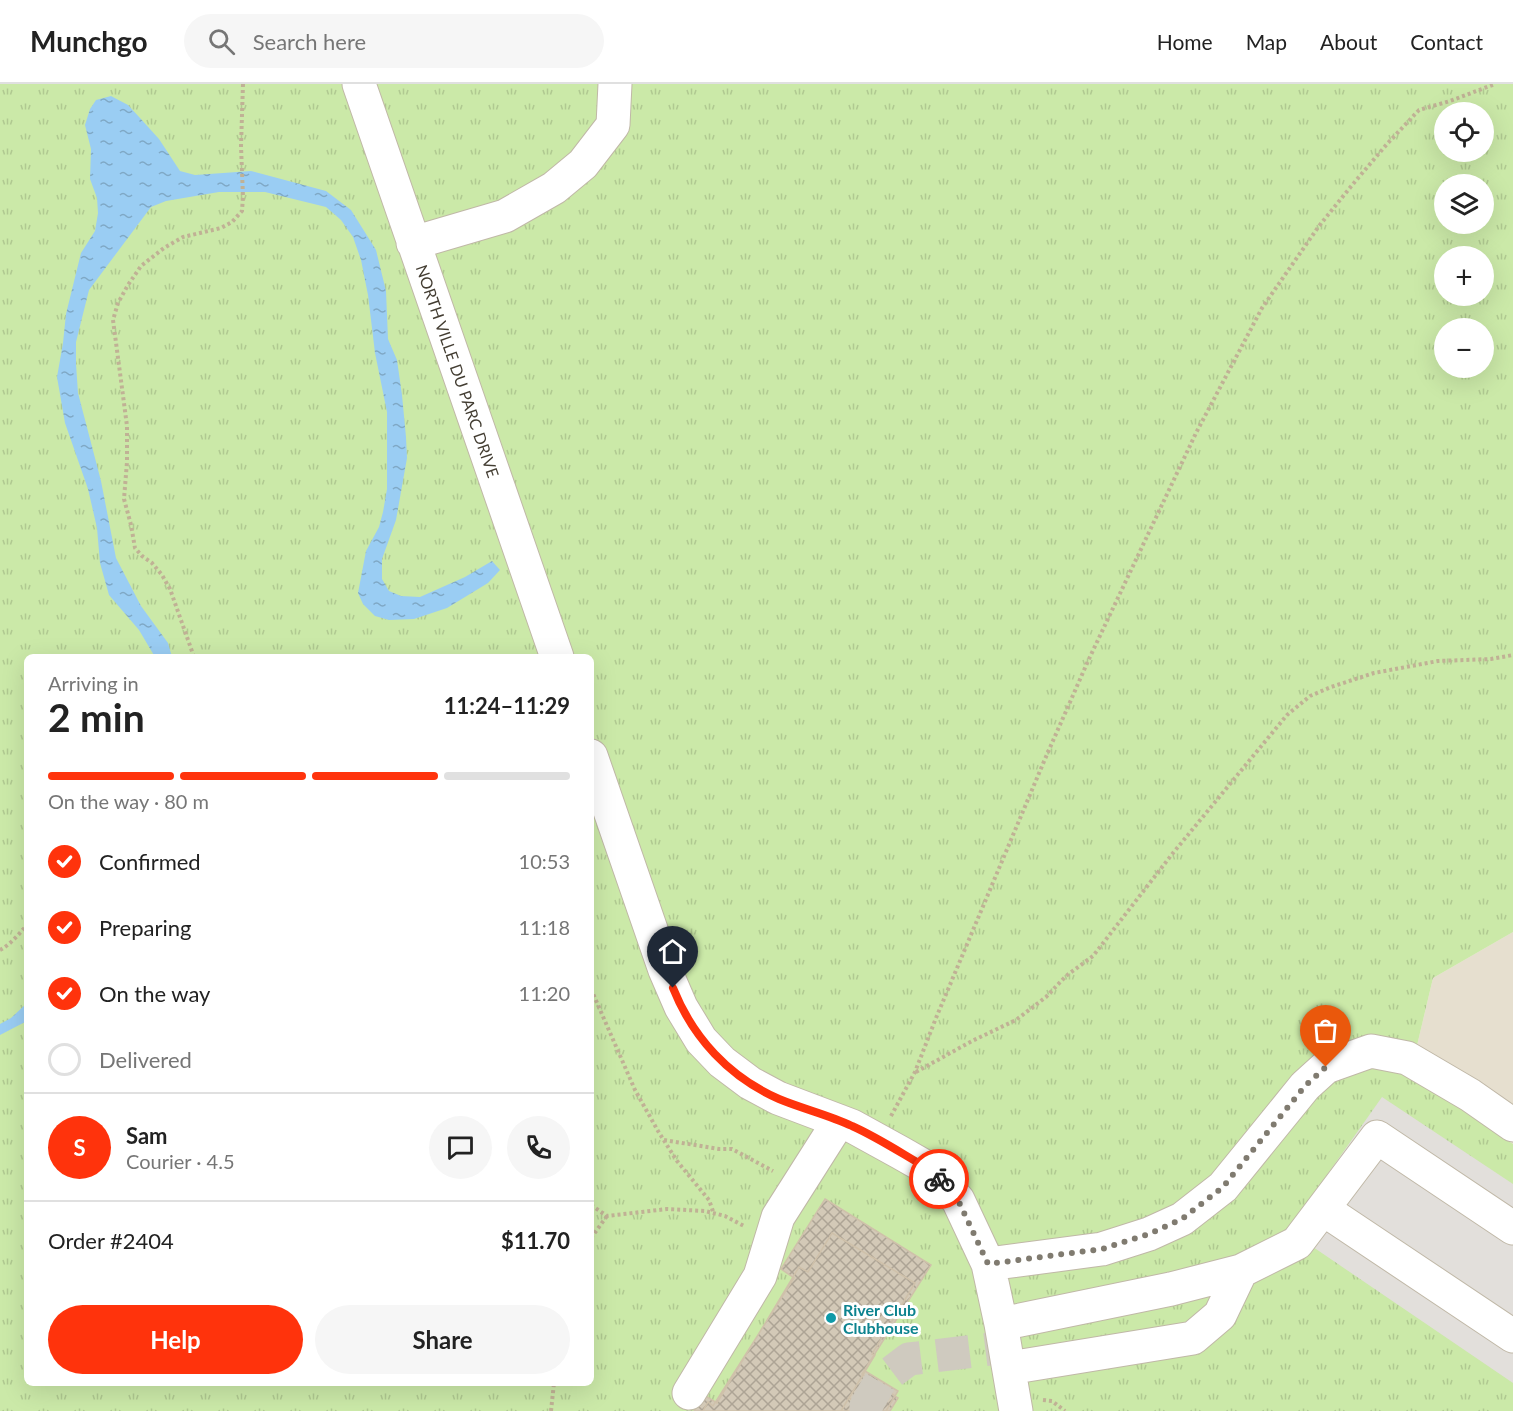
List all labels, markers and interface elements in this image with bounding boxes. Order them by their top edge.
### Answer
search box [184,14,604,68]
text: Munchgo [30,24,148,58]
icon: search [205,25,238,58]
text: Search here [253,28,366,55]
text: Home [1157,29,1213,54]
text: Map [1246,29,1287,54]
text: About [1320,29,1377,54]
text: Contact [1410,29,1483,54]
map controls [1434,102,1494,378]
button: locate [1434,102,1494,162]
button: layers [1434,174,1494,234]
button: + [1434,246,1494,306]
street label: NORTH VILLE DU PARC DRIVE [413,262,503,480]
button: − [1434,318,1494,378]
text: Arriving in [48,671,139,695]
text: 11:24–11:29 [444,692,570,719]
text: 2 min [48,694,145,740]
text: On the way · 80 m [48,789,209,813]
icon: check [48,845,81,878]
text: Confirmed [99,848,201,875]
text: 10:53 [519,849,570,873]
icon: check [48,911,81,944]
text: Preparing [99,914,191,941]
text: 11:18 [519,915,570,939]
pin [647,926,698,988]
icon: home [656,935,689,968]
icon: check [48,977,81,1010]
text: On the way [99,980,210,1007]
text: 11:20 [519,981,570,1005]
pin [1300,1005,1351,1067]
icon: bag [1309,1014,1342,1047]
text: Delivered [99,1046,192,1073]
button: chat [429,1116,492,1179]
button: phone [507,1116,570,1179]
text: Sam [126,1122,168,1149]
text: S [73,1134,86,1161]
text: Courier · 4.5 [126,1149,235,1173]
courier [909,1149,969,1209]
icon: bike [923,1163,956,1196]
text: Order #2404 [48,1227,174,1254]
text: $11.70 [501,1227,570,1254]
place label: River Club Clubhouse [843,1300,919,1337]
button: Help [48,1305,303,1374]
button: Share [315,1305,570,1374]
marker: River Club Clubhouse [824,1311,838,1325]

